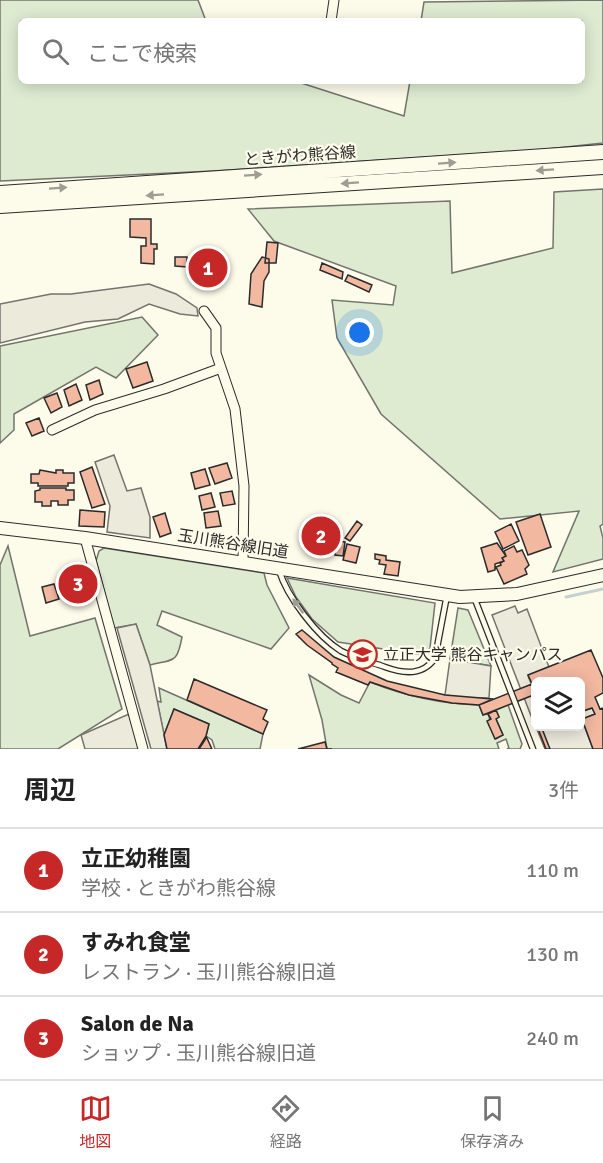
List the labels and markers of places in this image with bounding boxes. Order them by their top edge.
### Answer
pin: 1 [188,246,228,290]
pin: 2 [302,514,340,558]
pin: 3 [58,562,98,606]
school or university icon: 立正大学 熊谷キャンパス [346,639,378,671]
place label: 立正大学 熊谷キャンパス [383,645,563,665]

